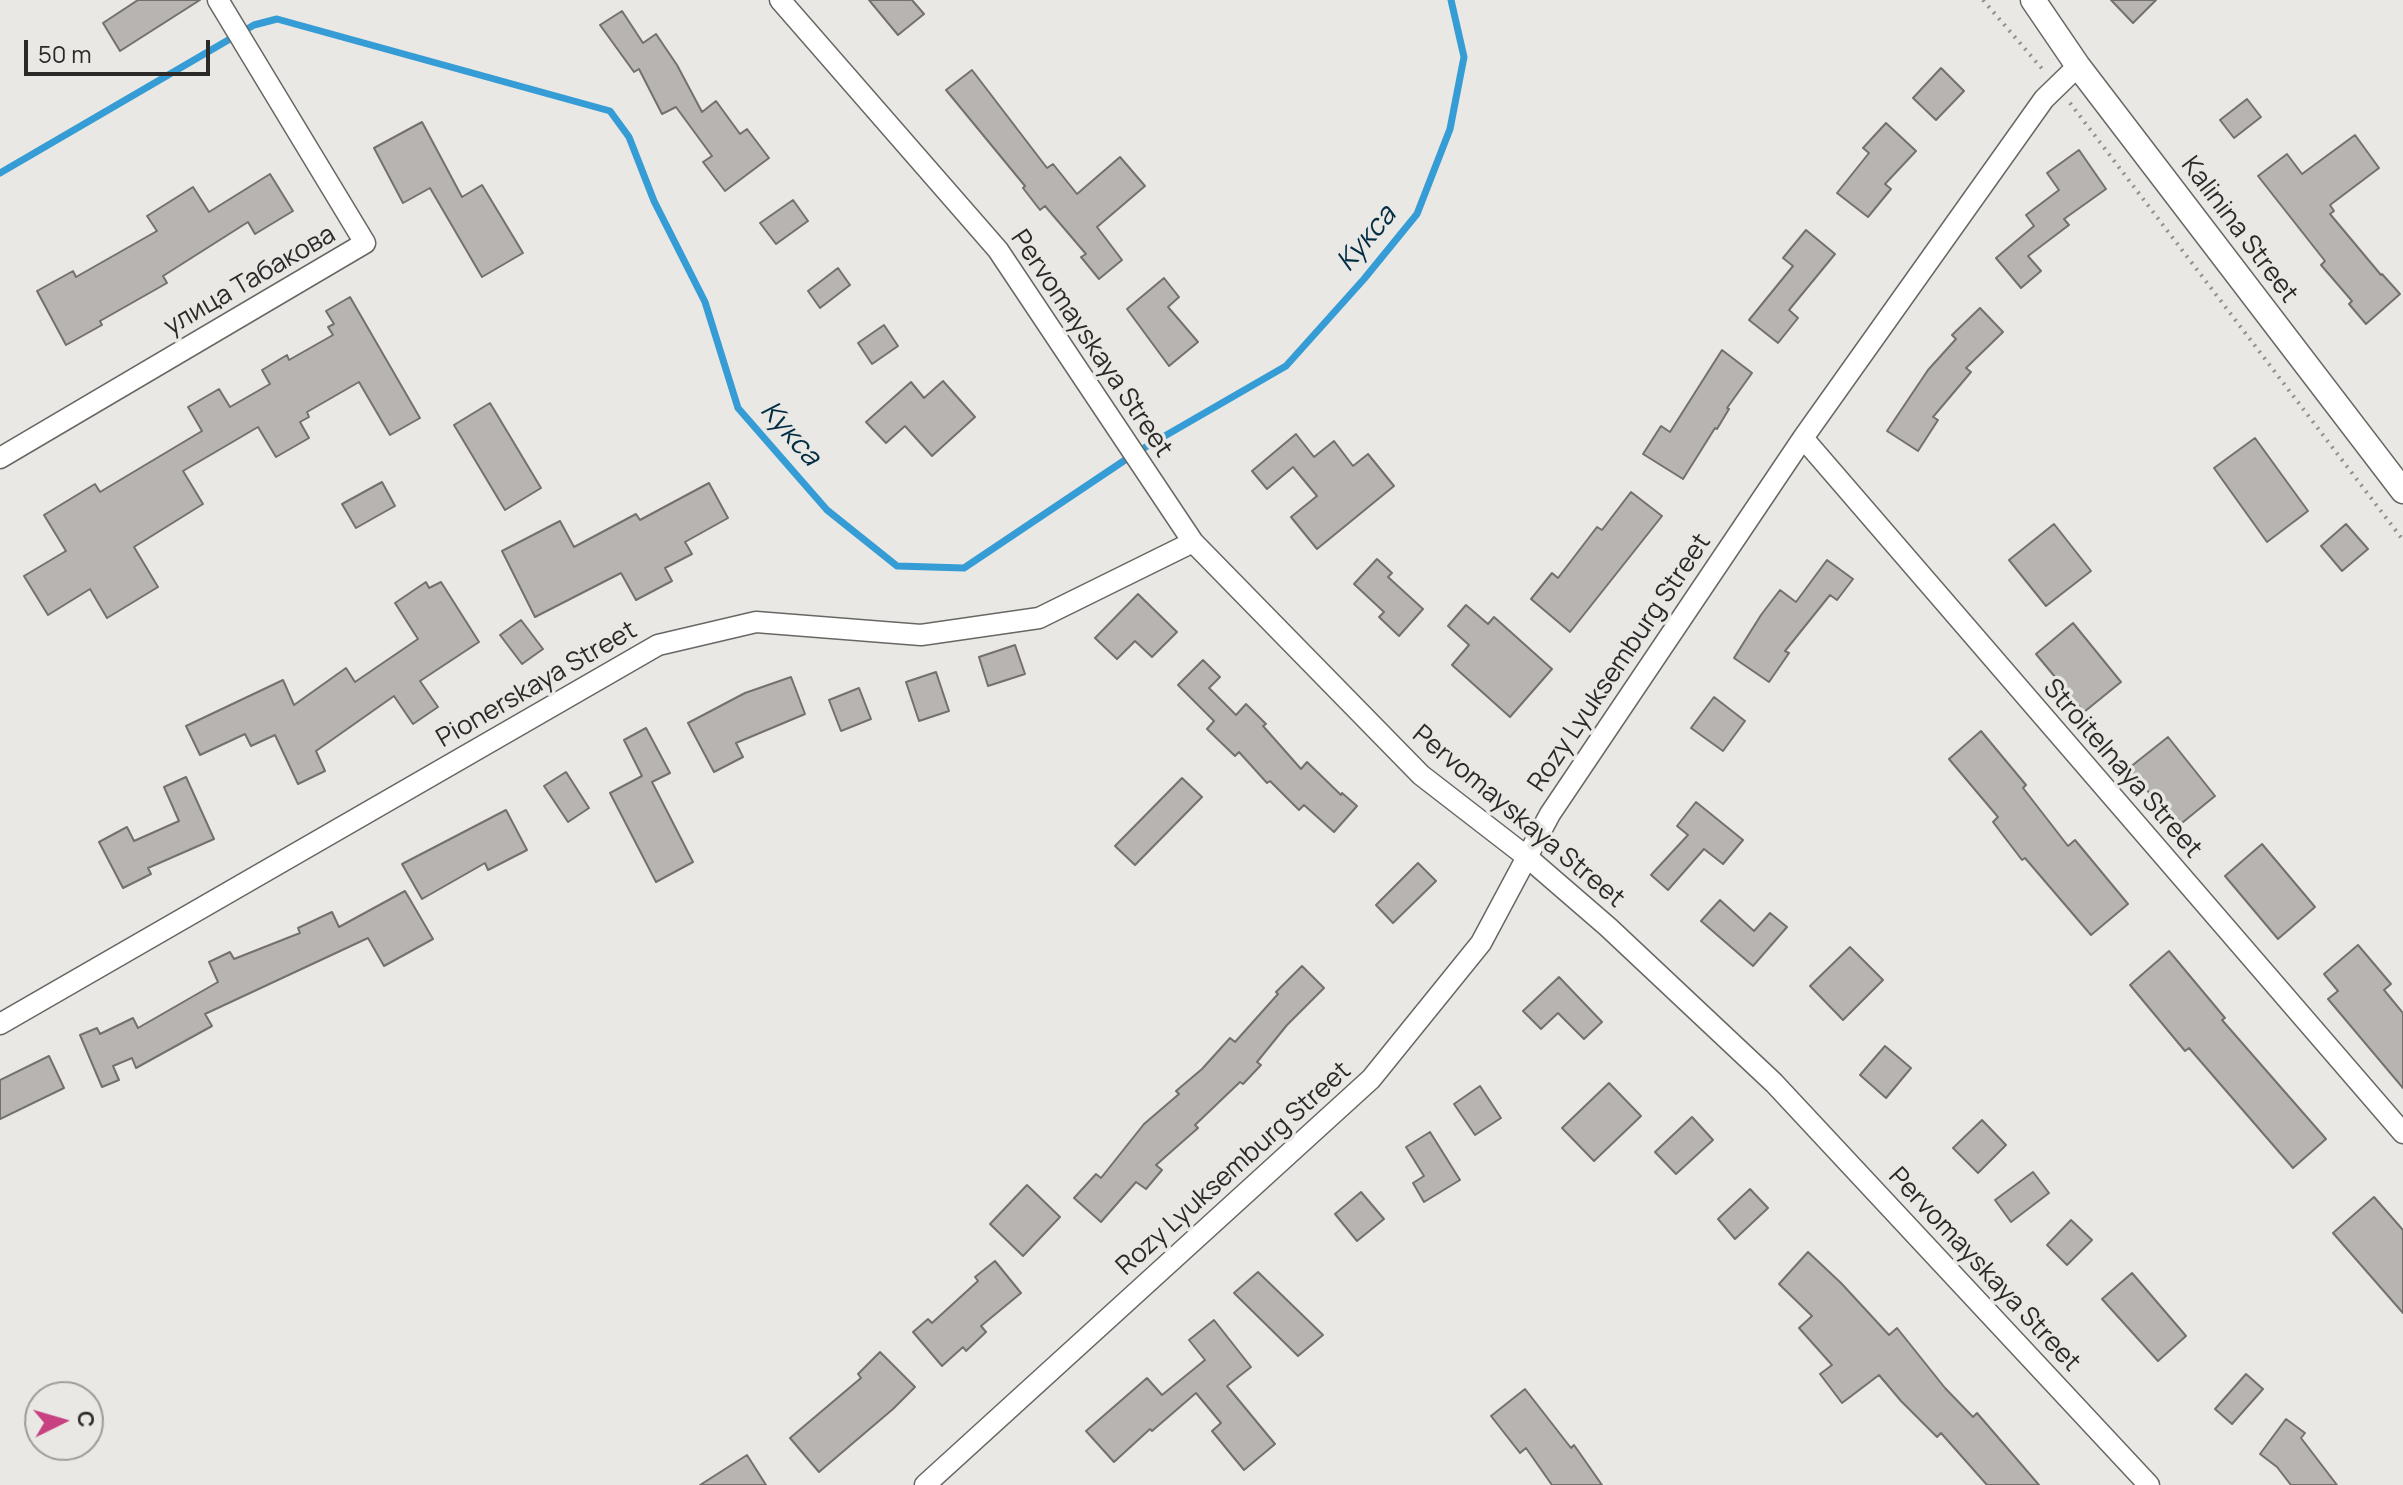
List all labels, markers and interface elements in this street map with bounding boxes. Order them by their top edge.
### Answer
scale bar [28,24,214,74]
text: 50 m [38,37,92,70]
street label: Kalinina Street [2174,151,2304,309]
water label: Кукса [1330,200,1404,278]
street label: улица Табакова [159,219,341,343]
street label: Pervomayskaya Street [1003,225,1179,463]
water label: Кукса [753,395,827,473]
street label: Rozy Lyuksemburg Street [1522,528,1718,798]
street label: Pionerskaya Street [431,615,643,755]
street label: Stroitelnaya Street [2036,673,2208,865]
street label: Pervomayskaya Street [1406,719,1630,915]
street label: Rozy Lyuksemburg Street [1110,1056,1358,1282]
street label: Pervomayskaya Street [1882,1162,2086,1378]
north arrow [24,1381,104,1461]
text: С [70,1410,102,1428]

